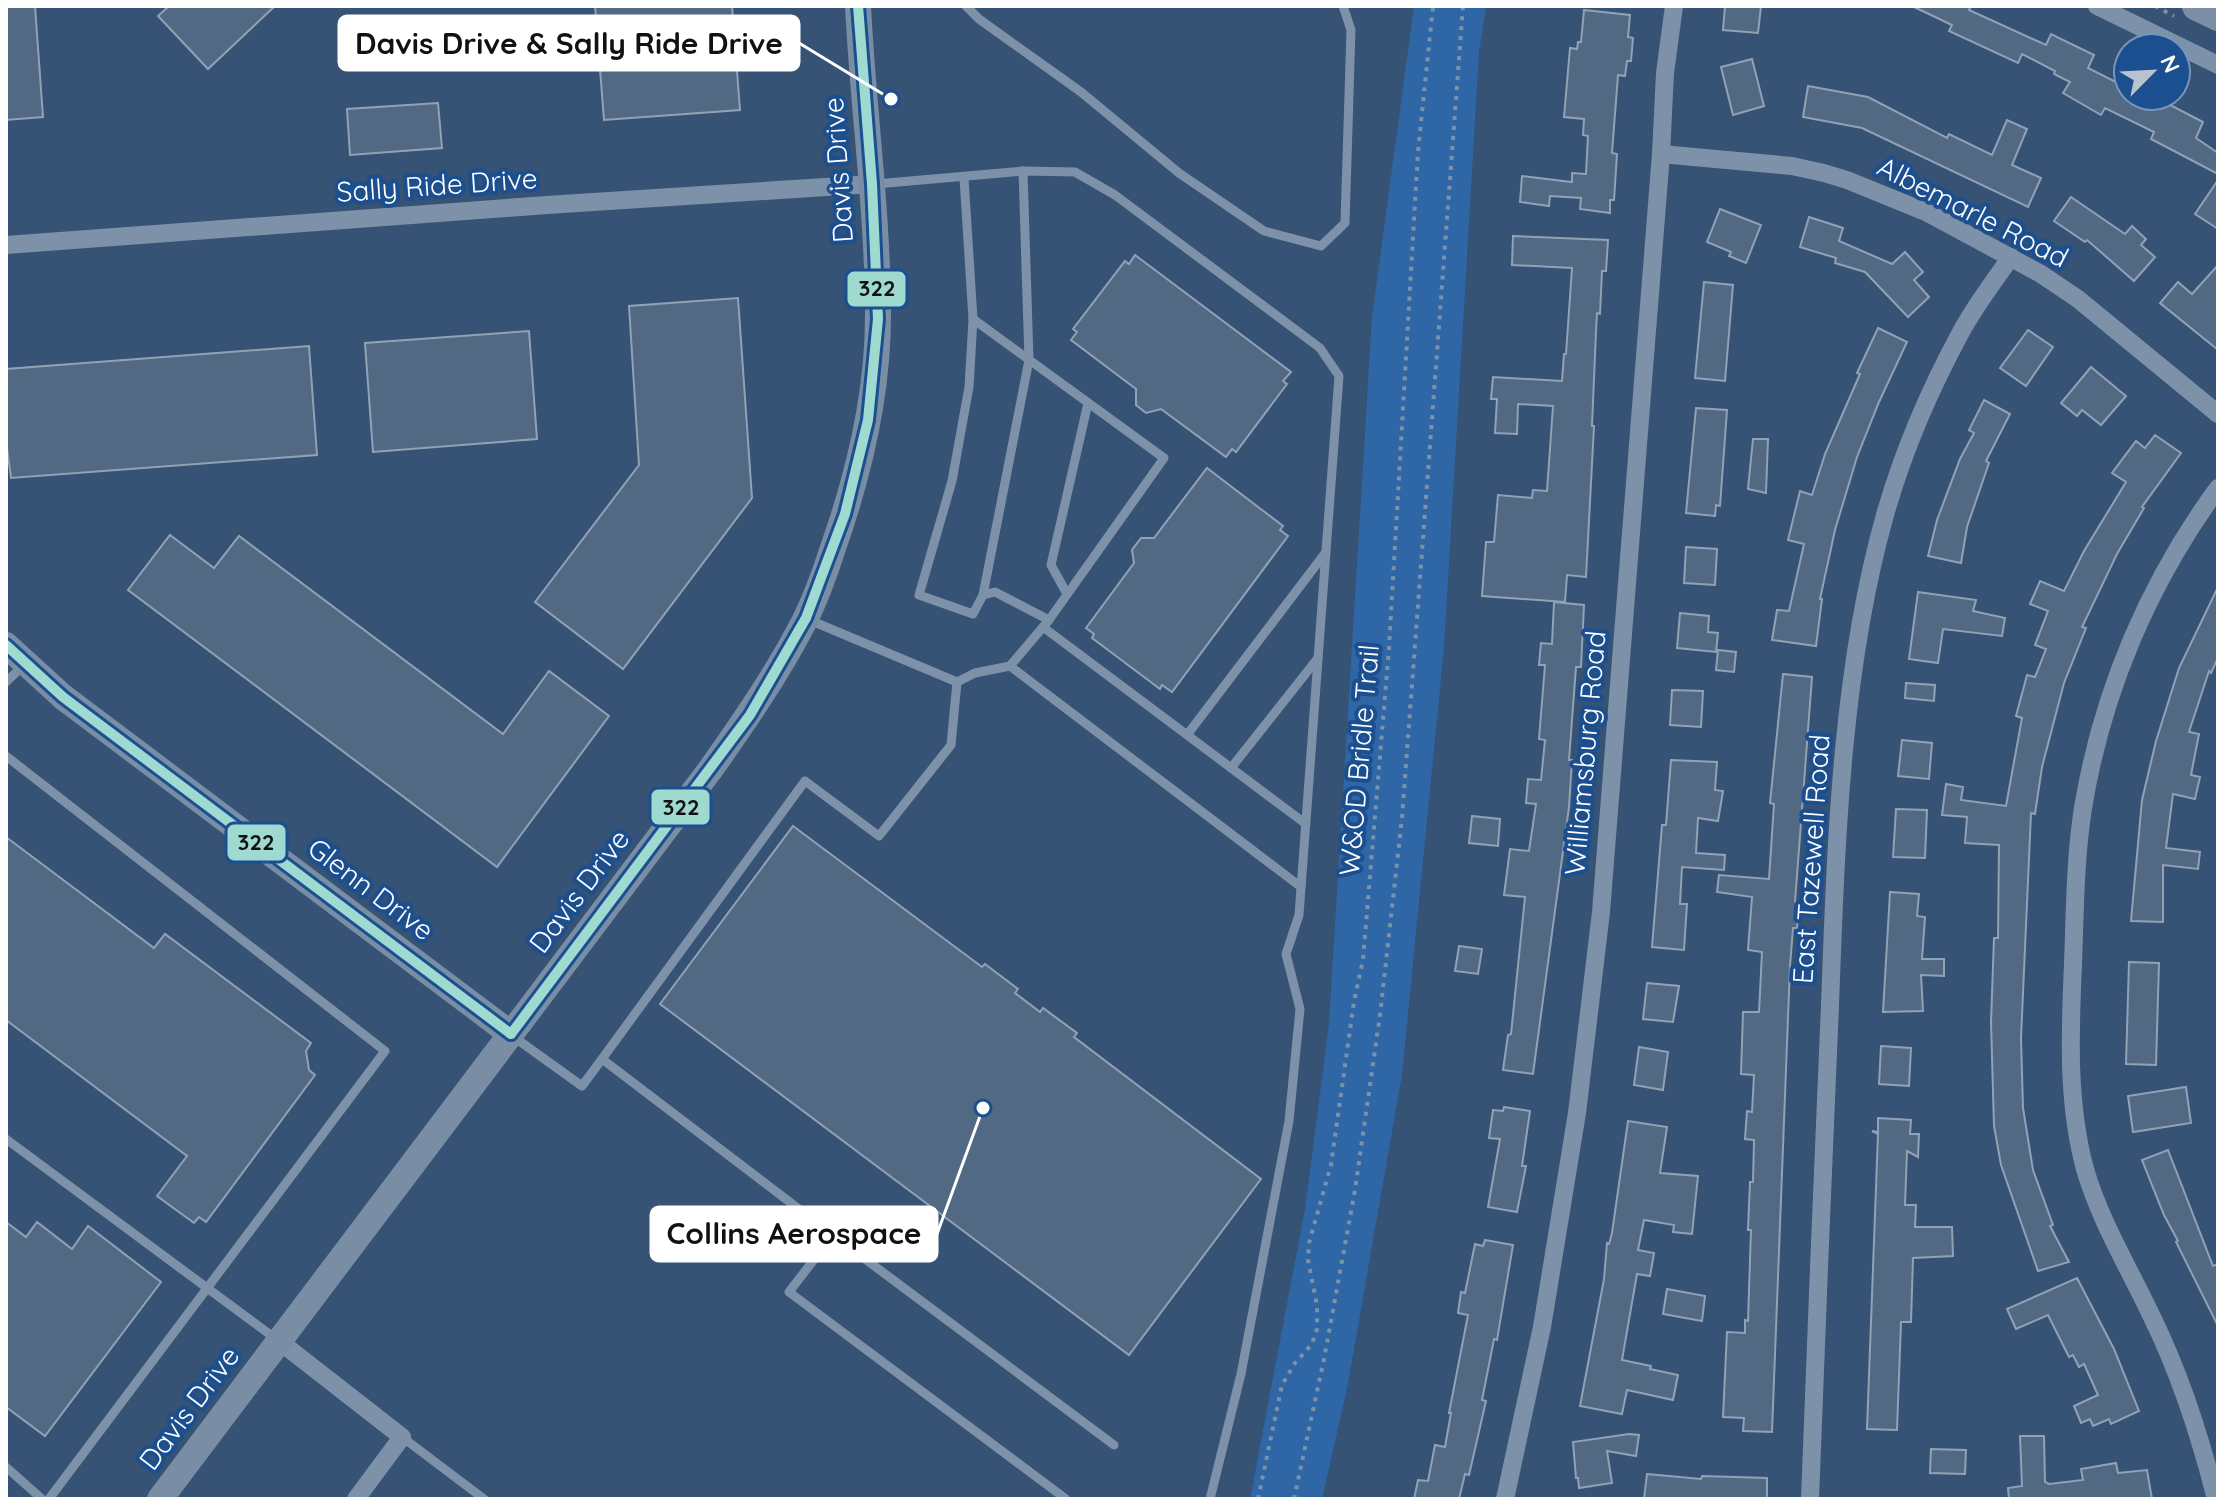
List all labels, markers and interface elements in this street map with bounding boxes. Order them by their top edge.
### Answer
callout: Davis Drive & Sally Ride Drive [339,16,799,70]
text: Davis Drive & Sally Ride Drive [355,24,783,62]
north arrow [2112,32,2192,112]
text: N [2154,51,2186,77]
street label: Davis Drive [815,96,860,244]
street label: Albemarle Road [1872,148,2075,275]
street label: Sally Ride Drive [335,160,539,209]
line badge: 322 [846,270,907,308]
text: 322 [859,274,895,302]
street label: Williamsburg Road [1556,629,1613,877]
street label: W&OD Bridle Trail [1331,643,1386,877]
street label: East Tazewell Road [1784,733,1837,985]
line badge: 322 [650,788,711,826]
text: 322 [663,793,699,821]
street label: Davis Drive [521,822,636,959]
line badge: 322 [226,823,287,862]
text: 322 [238,828,274,856]
street label: Glenn Drive [301,830,441,947]
callout: Collins Aerospace [651,1207,937,1261]
text: Collins Aerospace [667,1214,921,1252]
street label: Davis Drive [131,1339,246,1476]

